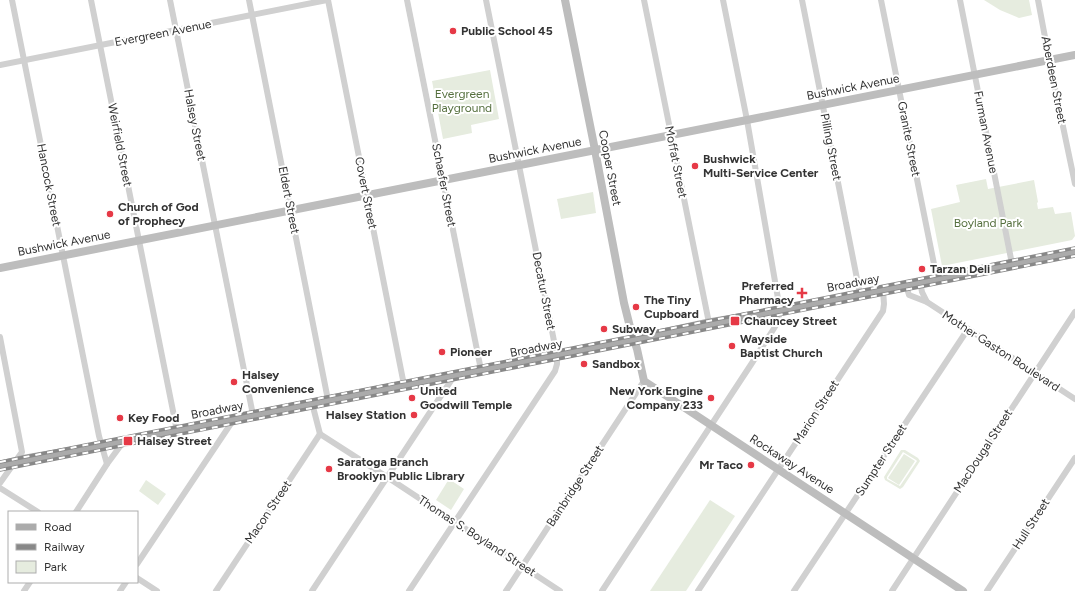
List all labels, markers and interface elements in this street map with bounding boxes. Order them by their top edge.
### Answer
street label: Evergreen Avenue [113,17,213,49]
place label: Public School 45 [461,24,553,38]
marker: Public School 45 [448,26,458,36]
street label: Aberdeen Street [1039,35,1069,126]
street label: Bushwick Avenue [805,71,901,103]
park label: Evergreen Playground [432,87,492,115]
street label: Halsey Street [181,88,209,162]
street label: Furman Avenue [971,90,1001,175]
street label: Granite Street [895,100,923,178]
street label: Weirfield Street [105,102,135,188]
street label: Pilling Street [818,112,844,182]
street label: Moffat Street [662,125,690,200]
street label: Cooper Street [596,129,624,207]
street label: Bushwick Avenue [487,134,583,166]
street label: Hancock Street [34,142,64,228]
street label: Schaefer Street [429,142,459,228]
place label: Bushwick Multi-Service Center [703,152,819,180]
street label: Covert Street [352,156,380,231]
marker: Bushwick Multi-Service Center [690,161,700,171]
street label: Eldert Street [276,165,302,235]
place label: Church of God of Prophecy [118,200,199,228]
marker: Church of God of Prophecy [105,209,115,219]
park label: Boyland Park [954,216,1023,230]
street label: Bushwick Avenue [16,227,112,259]
street label: Decatur Street [530,251,559,332]
place label: Tarzan Deli [930,262,990,276]
marker: Tarzan Deli [917,264,927,274]
street label: Broadway [826,271,881,295]
place label: Preferred Pharmacy [739,279,794,307]
marker: Preferred Pharmacy [797,288,807,298]
place label: The Tiny Cupboard [644,293,699,321]
marker: The Tiny Cupboard [631,302,641,312]
street label: Mother Gaston Boulevard [940,308,1062,394]
place label: Chauncey Street [744,314,837,328]
marker: Chauncey Street [729,315,741,327]
place label: Subway [612,322,656,336]
marker: Subway [599,324,609,334]
place label: Wayside Baptist Church [740,332,823,360]
street label: Broadway [509,336,564,360]
marker: Wayside Baptist Church [727,341,737,351]
place label: Pioneer [450,345,492,359]
marker: Pioneer [437,347,447,357]
place label: Sandbox [592,357,641,371]
marker: Sandbox [579,359,589,369]
place label: Halsey Convenience [242,368,314,396]
marker: Halsey Convenience [229,377,239,387]
street label: Marion Street [790,377,842,447]
place label: United Goodwill Temple [420,384,512,412]
place label: New York Engine Company 233 [609,384,703,412]
marker: United Goodwill Temple [407,393,417,403]
marker: New York Engine Company 233 [706,393,716,403]
street label: Broadway [190,398,245,422]
street label: MacDougal Street [951,406,1016,496]
place label: Halsey Station [326,408,406,422]
marker: Halsey Station [409,410,419,420]
place label: Key Food [128,411,179,425]
marker: Key Food [115,413,125,423]
street label: Sumpter Street [853,421,910,499]
street label: Rockaway Avenue [747,431,837,497]
place label: Halsey Street [137,434,212,448]
marker: Halsey Street [122,435,134,447]
street label: Bainbridge Street [544,442,607,529]
place label: Saratoga Branch Brooklyn Public Library [337,455,465,483]
place label: Mr Taco [699,458,743,472]
marker: Mr Taco [746,460,756,470]
marker: Saratoga Branch Brooklyn Public Library [324,464,334,474]
street label: Macon Street [242,477,294,546]
street label: Thomas S. Boyland Street [416,493,539,580]
street label: Hull Street [1009,496,1053,552]
legend [8,511,138,583]
text: Road [44,520,72,534]
text: Railway [44,540,85,554]
text: Park [44,560,67,574]

